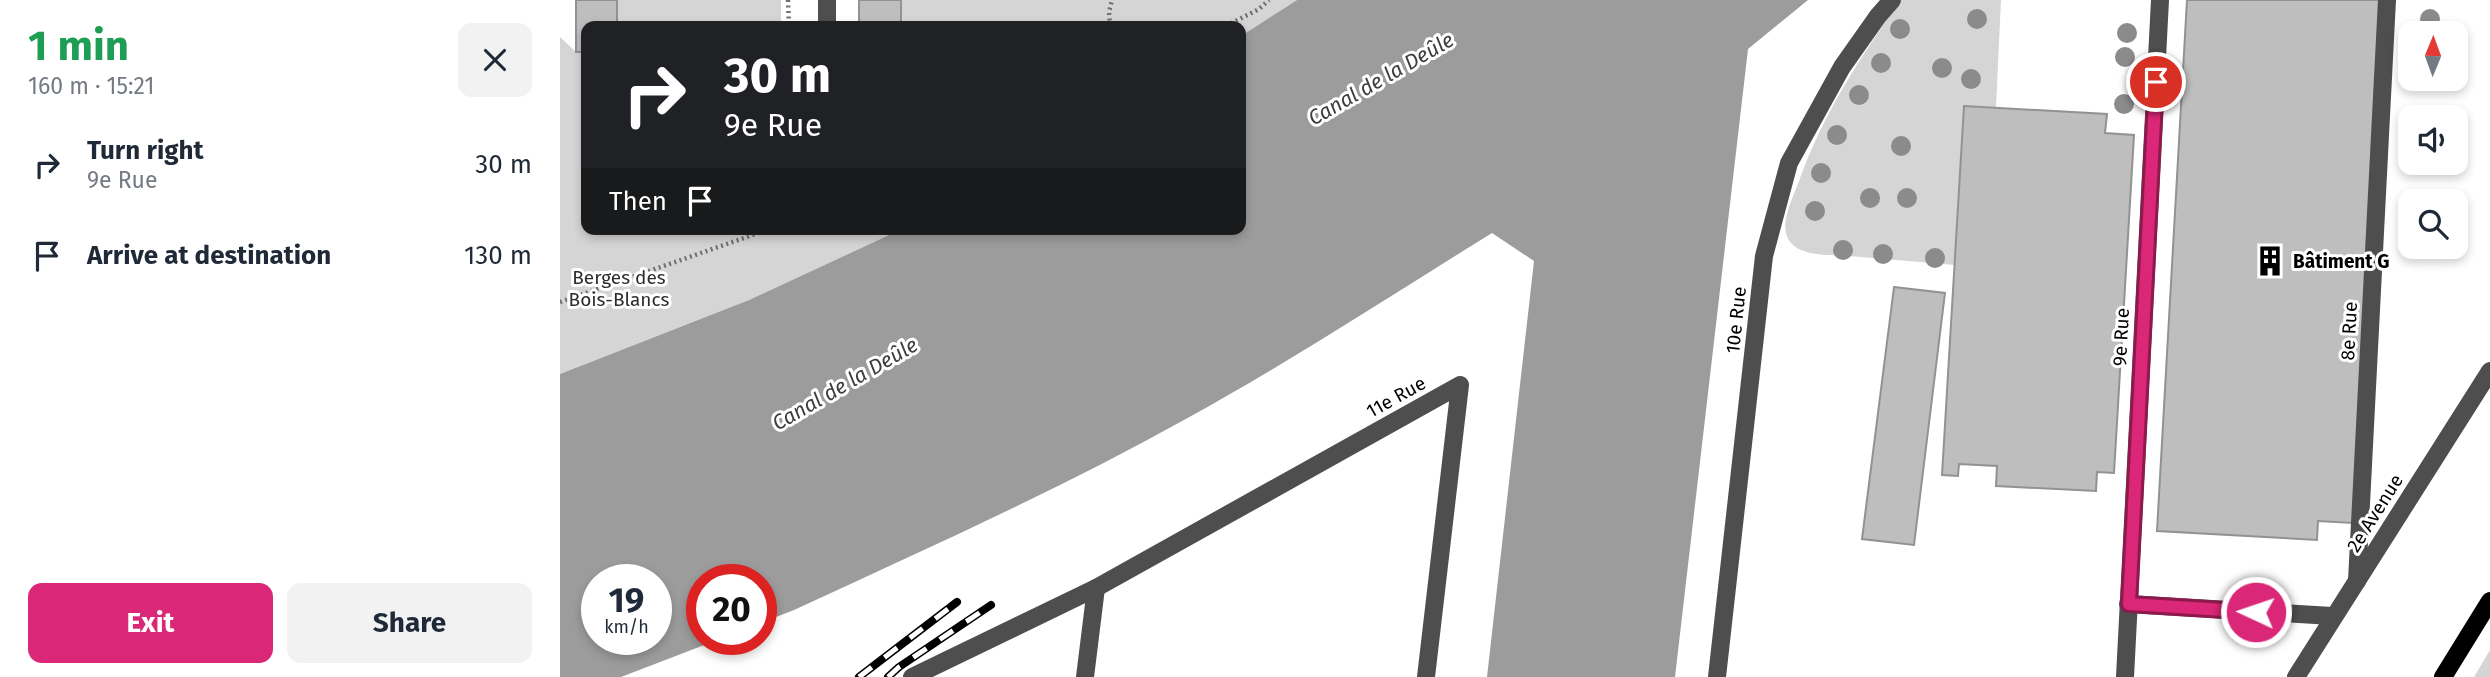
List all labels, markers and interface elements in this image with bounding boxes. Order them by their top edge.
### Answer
text: 1 min [28,21,129,71]
north arrow [2398,21,2468,91]
map controls [2398,21,2468,259]
button: close [458,23,532,97]
water label: Canal de la Deûle [1304,27,1459,131]
text: 30 m [724,46,831,105]
icon: right [609,49,700,140]
pin [2126,52,2186,112]
icon: arrive [2137,63,2175,101]
text: 160 m · 15:21 [28,72,154,100]
button: sound [2398,105,2468,175]
text: 9e Rue [724,106,822,144]
text: Turn right [87,135,204,166]
icon: right [28,146,66,184]
text: 30 m [475,149,532,180]
text: 9e Rue [87,166,158,194]
icon: arrive [681,182,719,220]
text: Then [609,186,667,217]
button: search [2398,189,2468,259]
icon: arrive [28,237,66,275]
text: Arrive at destination [87,240,331,271]
text: 130 m [464,240,532,271]
building icon: Bâtiment G [2253,244,2287,278]
place label: Bâtiment G [2293,250,2389,273]
park label: Berges des Bois-Blancs [569,266,670,311]
street label: 10e Rue [1721,285,1751,355]
street label: 8e Rue [2336,301,2362,361]
street label: 9e Rue [2108,307,2134,367]
water label: Canal de la Deûle [768,332,923,436]
street label: 11e Rue [1362,371,1430,423]
street label: 2e Avenue [2342,470,2408,556]
speed limit sign: 20 [686,564,777,655]
position arrow [2219,575,2293,649]
text: 19 [609,579,644,621]
button: Exit [28,583,273,663]
button: Share [287,583,532,663]
text: km/h [604,616,649,638]

